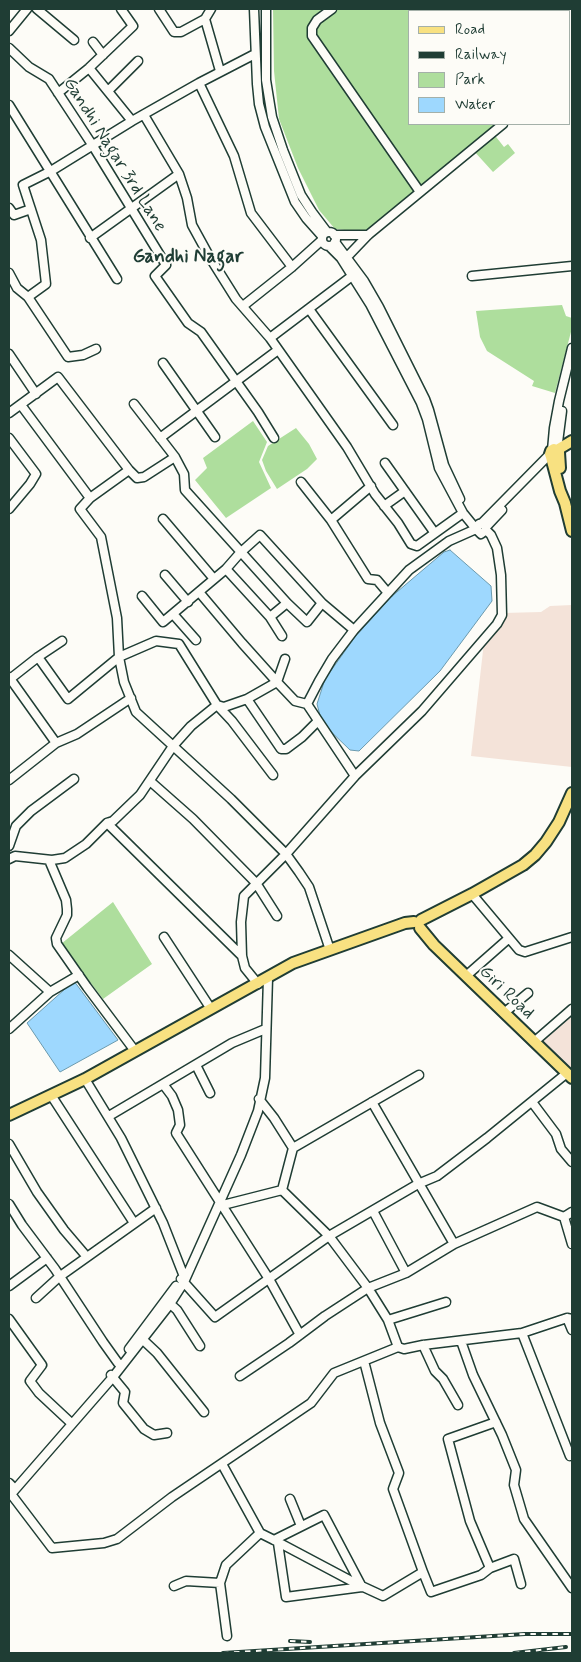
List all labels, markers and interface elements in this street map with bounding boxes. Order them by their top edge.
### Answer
legend [408,10,571,125]
text: Road [455,20,485,40]
text: Railway [455,45,507,65]
text: Park [455,70,485,90]
street label: Gandhi Nagar 3rd Lane [58,74,170,236]
text: Water [455,95,495,115]
district label: Gandhi Nagar [133,247,243,269]
street label: Giri Road [474,961,538,1025]

